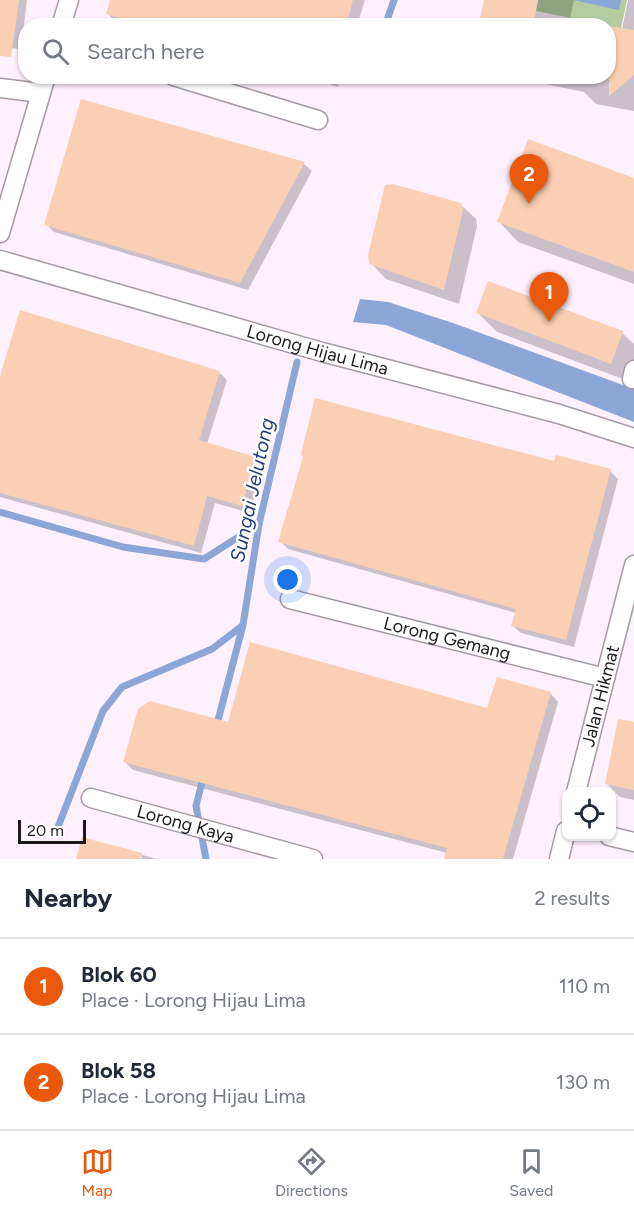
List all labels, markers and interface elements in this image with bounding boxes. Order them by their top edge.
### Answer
search box [18,18,616,84]
icon: search [39,35,72,68]
text: Search here [87,38,205,65]
pin: 2 [510,154,548,204]
pin: 1 [530,272,568,322]
street label: Lorong Hijau Lima [244,320,391,380]
water label: Sungai Jelutong [225,415,279,564]
your location [273,565,302,594]
street label: Lorong Gemang [381,612,513,665]
street label: Jalan Hikmat [577,643,624,749]
map controls [562,787,616,841]
button: locate [562,787,616,841]
street label: Lorong Kaya [134,800,237,848]
scale bar [18,817,86,844]
text: 20 m [27,821,64,840]
text: Nearby [24,882,112,914]
text: 2 results [534,886,610,910]
text: Blok 60 [81,961,157,988]
text: 1 [39,974,48,998]
text: 110 m [559,974,610,998]
text: Place · Lorong Hijau Lima [81,988,306,1012]
text: Blok 58 [81,1057,156,1084]
text: 2 [38,1070,49,1094]
text: 130 m [556,1070,610,1094]
text: Place · Lorong Hijau Lima [81,1084,306,1108]
tab: Map [81,1145,114,1200]
tab: Directions [275,1145,348,1200]
tab: Saved [509,1145,553,1200]

